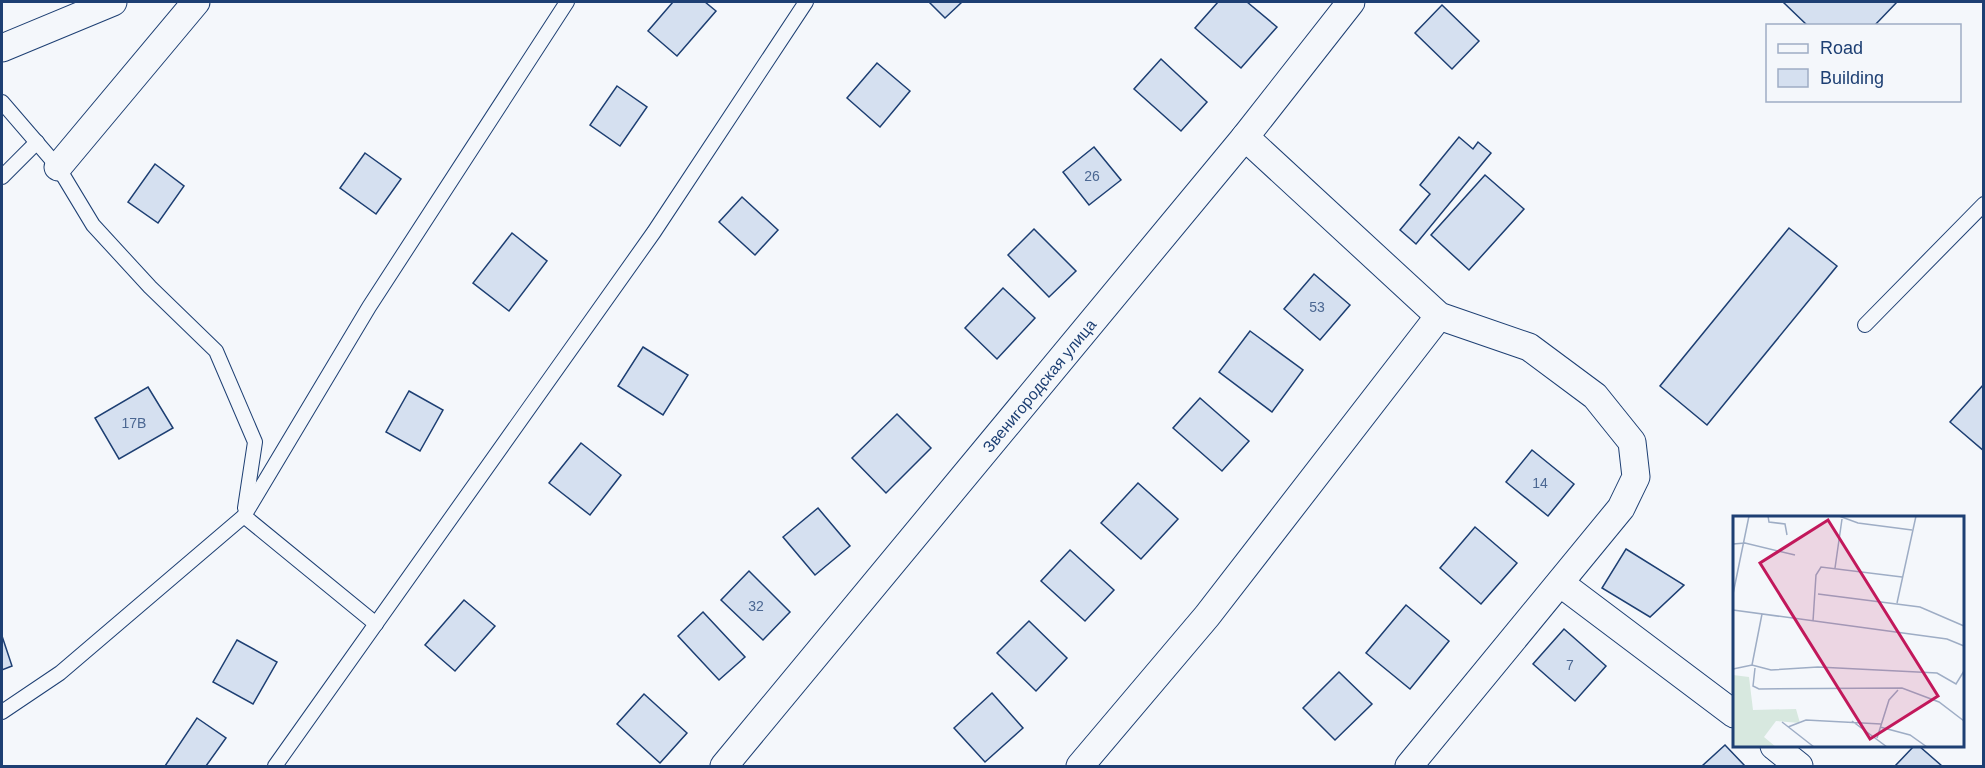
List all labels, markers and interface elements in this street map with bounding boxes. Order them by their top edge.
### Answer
legend [1766,24,1961,102]
text: Road [1820,38,1863,58]
text: Building [1820,68,1884,88]
house number: 26 [1084,168,1100,184]
house number: 53 [1309,299,1325,315]
street label: Звенигородская улица [979,316,1099,455]
house number: 17В [122,415,146,431]
house number: 14 [1532,475,1548,491]
inset map [1733,516,1964,747]
house number: 32 [748,598,764,614]
house number: 7 [1566,657,1574,673]

